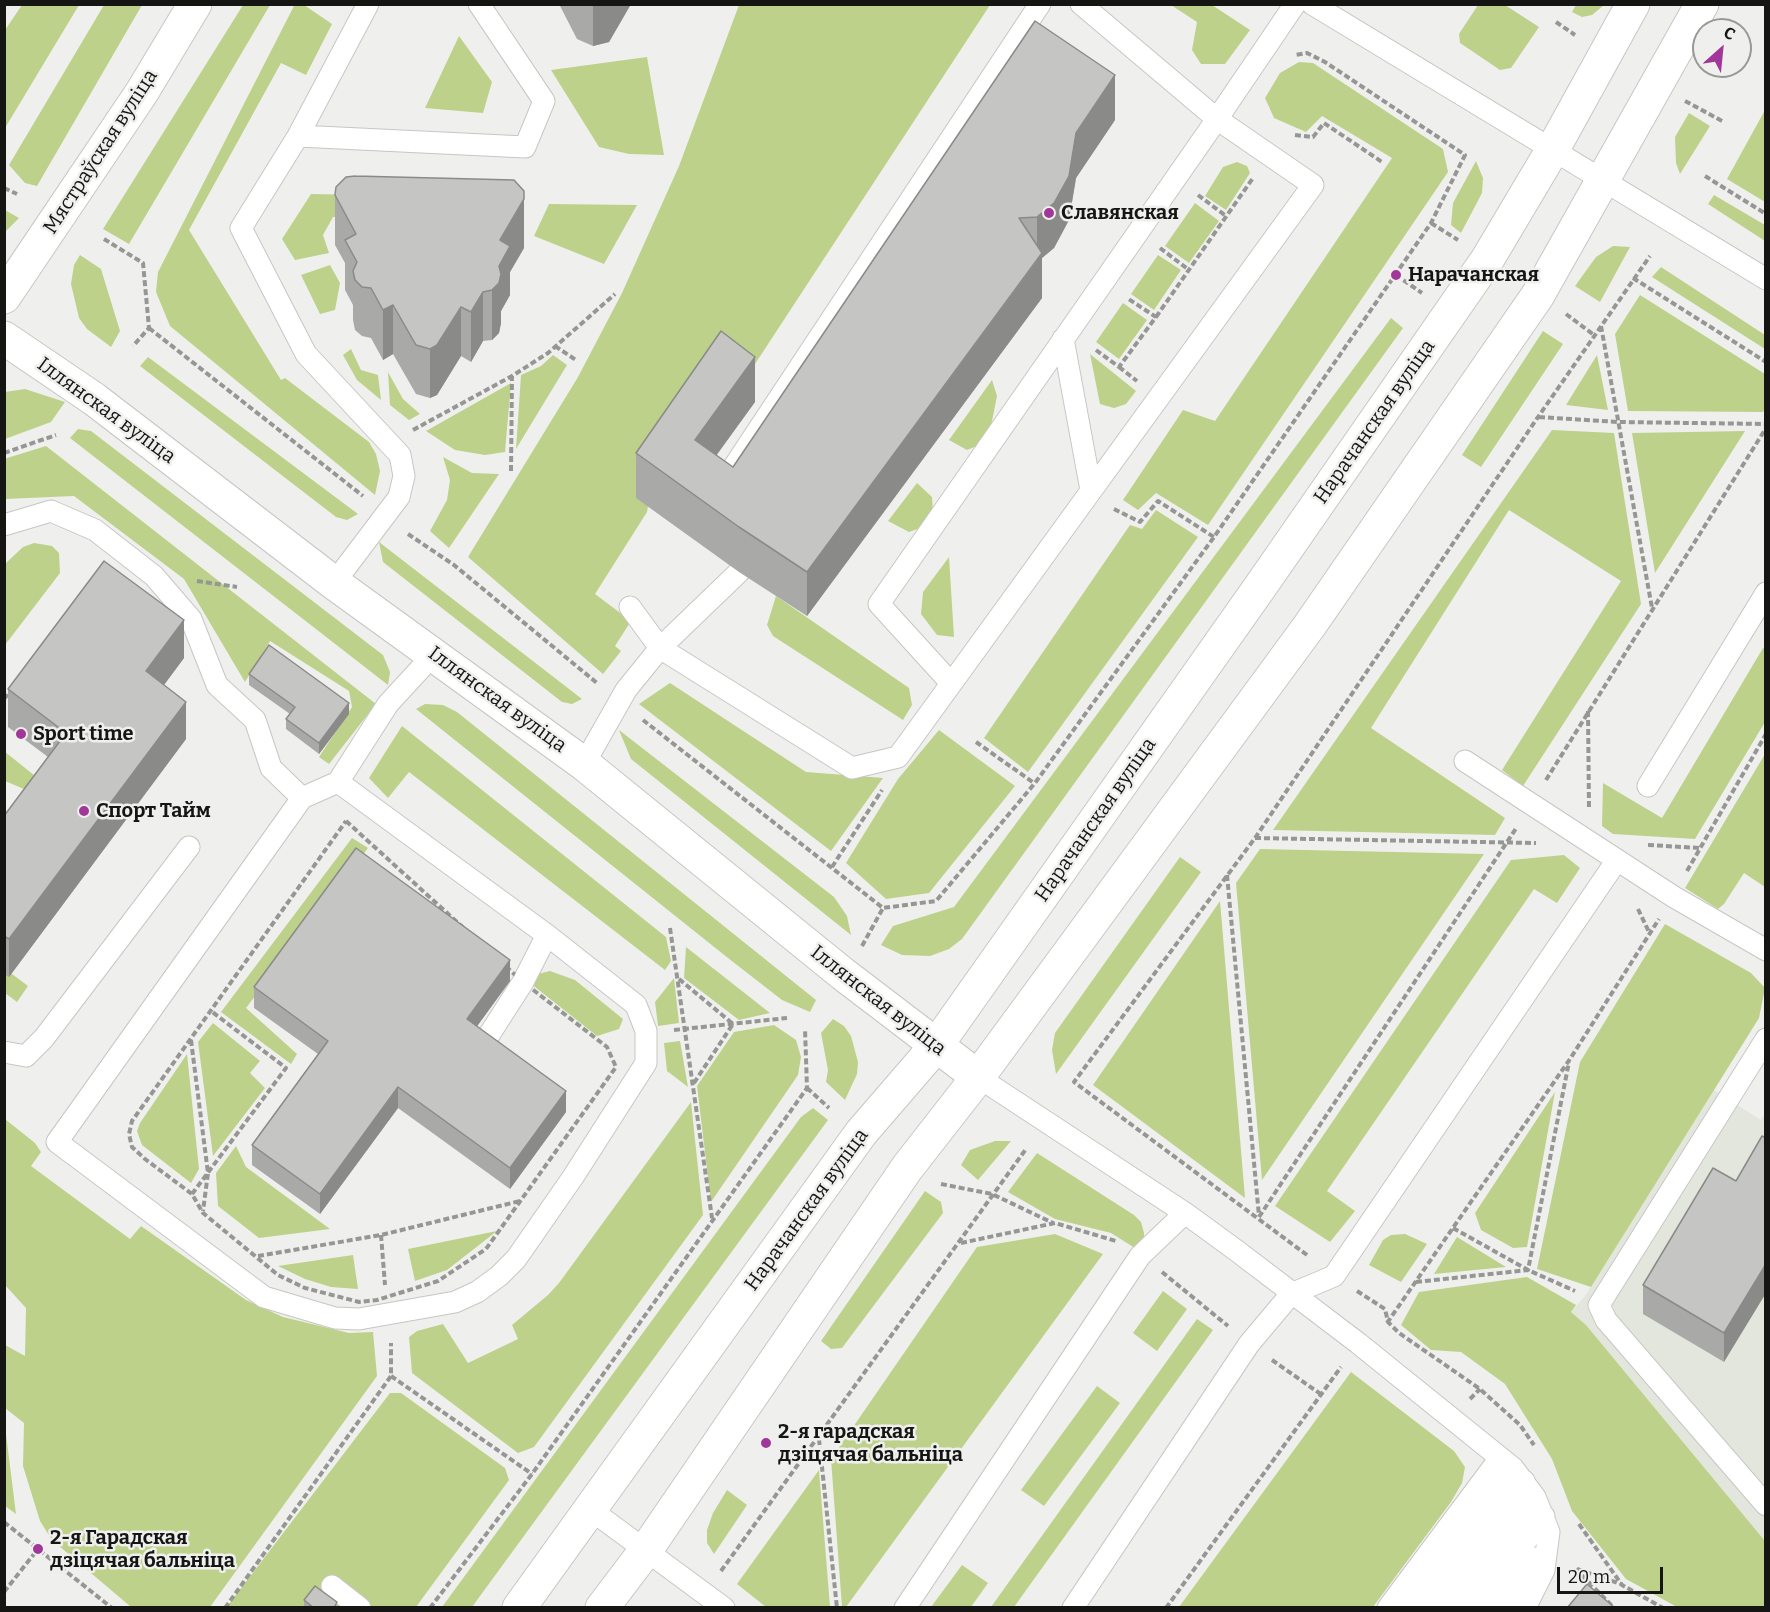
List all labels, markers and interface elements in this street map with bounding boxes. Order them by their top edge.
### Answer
north arrow [1692,18,1752,78]
text: С [1721,23,1738,44]
street label: Мястраўская вуліца [39,65,163,239]
place label: Славянская [1061,201,1179,225]
marker: Славянская [1042,206,1056,220]
place label: Нарачанская [1408,263,1539,287]
marker: Нарачанская [1389,268,1403,282]
street label: Нарачанская вуліца [1309,335,1441,509]
street label: Іллянская вуліца [32,353,180,469]
street label: Іллянская вуліца [423,642,571,758]
place label: Sport time [33,722,133,746]
marker: Sport time [14,727,28,741]
street label: Нарачанская вуліца [1030,733,1162,907]
place label: Спорт Тайм [96,799,211,823]
marker: Спорт Тайм [77,804,91,818]
street label: Іллянская вуліца [806,941,950,1061]
street label: Нарачанская вуліца [740,1124,874,1296]
place label: 2-я гарадская дзіцячая бальніца [778,1420,963,1467]
marker: 2-я гарадская дзіцячая бальніца [759,1436,773,1450]
place label: 2-я Гарадская дзіцячая бальніца [50,1526,235,1573]
marker: 2-я Гарадская дзіцячая бальніца [31,1542,45,1556]
scale bar [1560,1555,1666,1593]
text: 20 m [1568,1566,1610,1588]

